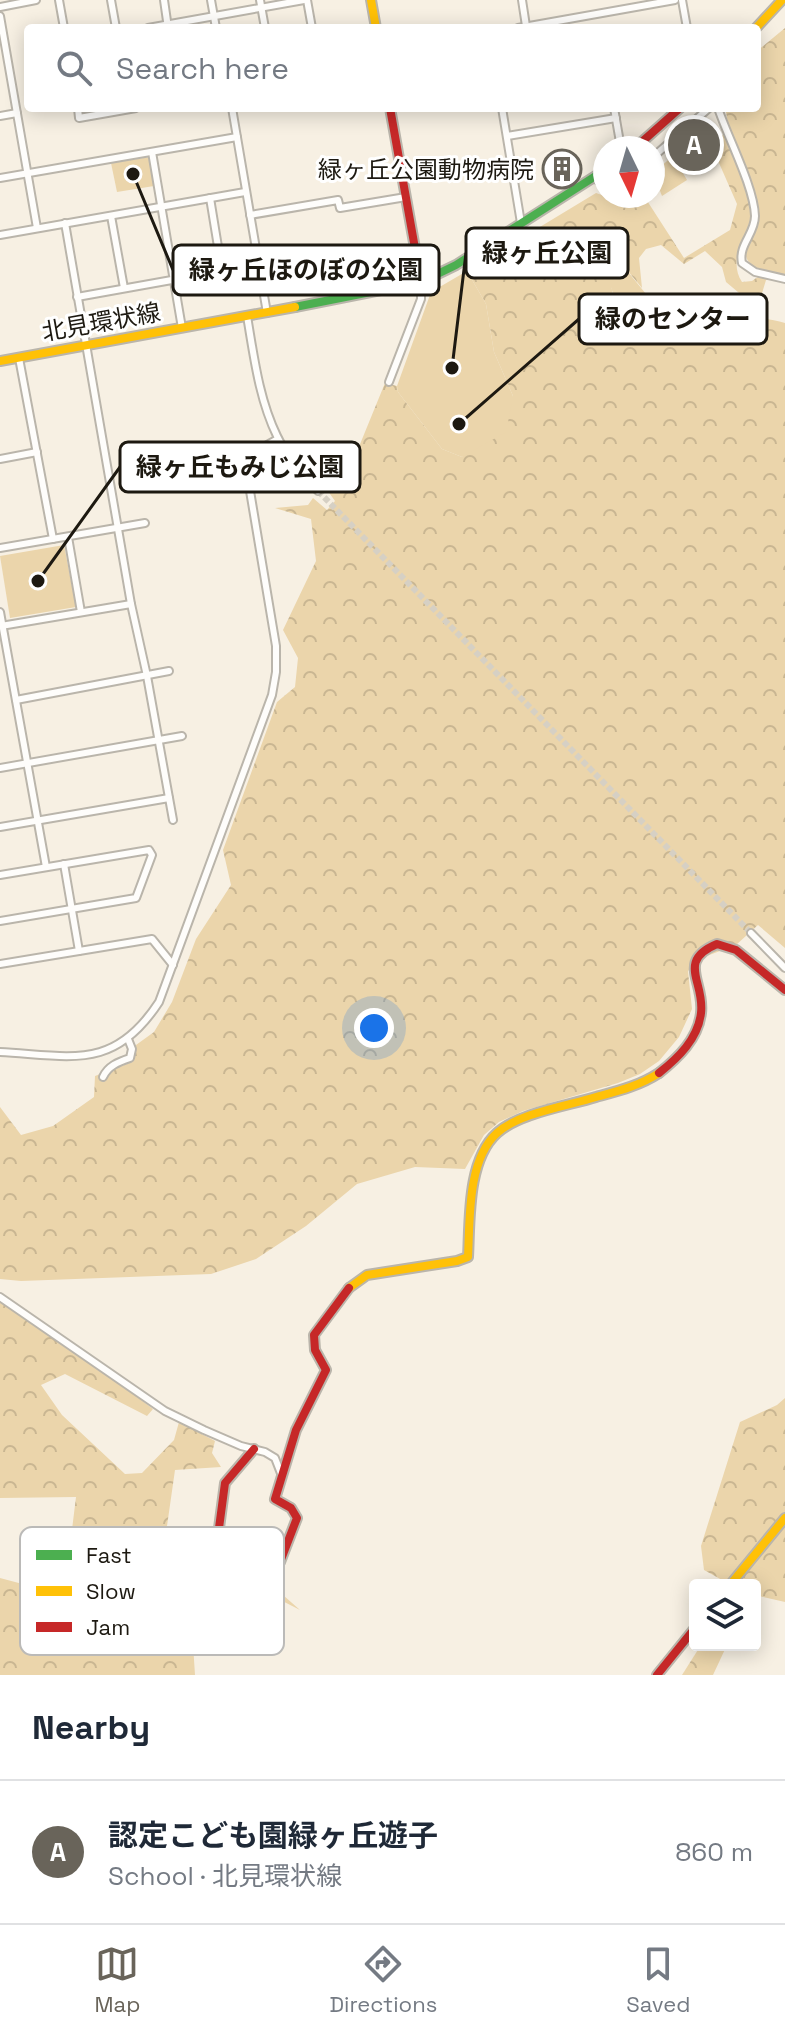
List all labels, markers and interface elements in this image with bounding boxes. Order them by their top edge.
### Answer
search box [24,24,761,112]
icon: search [52,46,96,90]
text: Search here [116,49,289,88]
pin: A [668,115,720,175]
north arrow [593,136,665,208]
building icon: 緑ヶ丘公園動物病院 [541,148,583,190]
place label: 緑ヶ丘公園動物病院 [318,154,534,185]
callout: 緑ヶ丘公園 [466,228,628,278]
text: 緑ヶ丘公園 [482,236,612,270]
callout: 緑ヶ丘ほのぼの公園 [173,245,439,295]
text: 緑ヶ丘ほのぼの公園 [189,253,423,287]
callout: 緑のセンター [579,294,767,344]
street label: 北見環状線 [39,296,163,348]
text: 緑のセンター [595,302,751,336]
callout: 緑ヶ丘もみじ公園 [120,442,360,492]
text: 緑ヶ丘もみじ公園 [136,450,344,484]
your location [354,1008,394,1048]
legend [20,1527,284,1655]
text: Fast [86,1541,132,1569]
text: Slow [86,1577,136,1605]
map controls [689,1579,761,1651]
button: layers [689,1579,761,1651]
text: Jam [86,1613,130,1641]
text: Nearby [32,1706,150,1749]
text: 認定こども園緑ヶ丘遊子 [108,1816,438,1855]
text: A [50,1835,66,1869]
text: 860 m [675,1835,753,1869]
text: School · 北見環状線 [108,1859,342,1893]
tab: Map [95,1942,140,2018]
tab: Directions [329,1942,437,2018]
tab: Saved [626,1942,690,2018]

